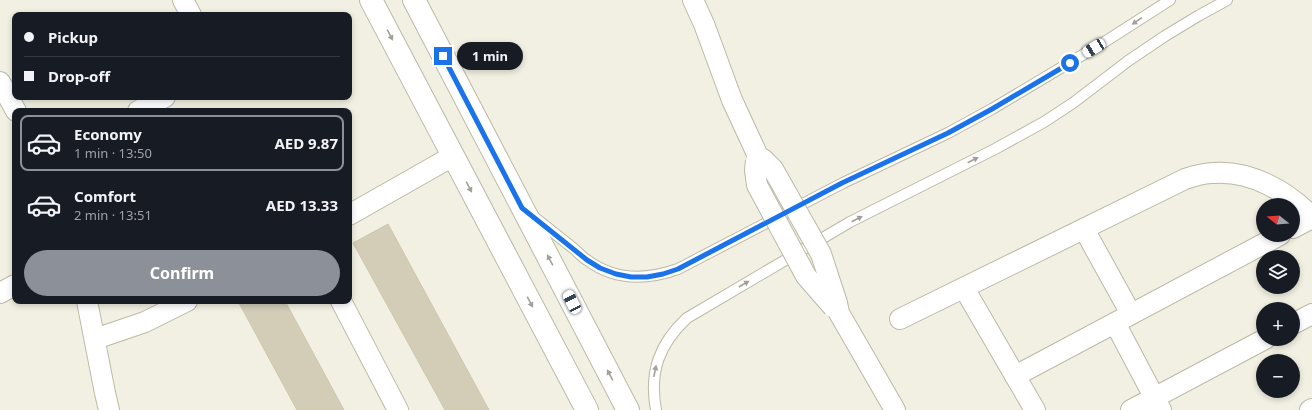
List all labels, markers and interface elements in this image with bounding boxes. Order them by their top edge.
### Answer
one-way arrow [1131,17,1143,24]
text: Pickup [48,27,98,47]
one-way arrow [386,29,393,40]
car [1081,37,1107,59]
callout: 1 min [457,42,523,70]
route end [434,47,452,65]
text: 1 min [472,47,508,65]
route start [1061,54,1079,72]
text: Drop-off [48,66,110,86]
text: Economy [74,124,142,144]
icon: car [26,125,62,161]
text: AED 9.87 [274,133,338,153]
text: 1 min · 13:50 [74,144,152,162]
one-way arrow [967,157,978,163]
one-way arrow [466,181,473,193]
text: Comfort [74,186,136,206]
icon: car [26,187,62,223]
text: AED 13.33 [266,195,338,215]
north arrow [1256,198,1300,242]
map controls [1256,198,1300,398]
text: 2 min · 13:51 [74,206,152,224]
one-way arrow [851,216,862,222]
button: Confirm [24,250,340,296]
button: layers [1256,250,1300,294]
one-way arrow [546,254,553,266]
one-way arrow [738,280,750,287]
car [561,289,583,315]
one-way arrow [527,296,533,308]
button: + [1256,302,1300,346]
button: − [1256,354,1300,398]
one-way arrow [653,365,659,377]
one-way arrow [607,370,613,381]

